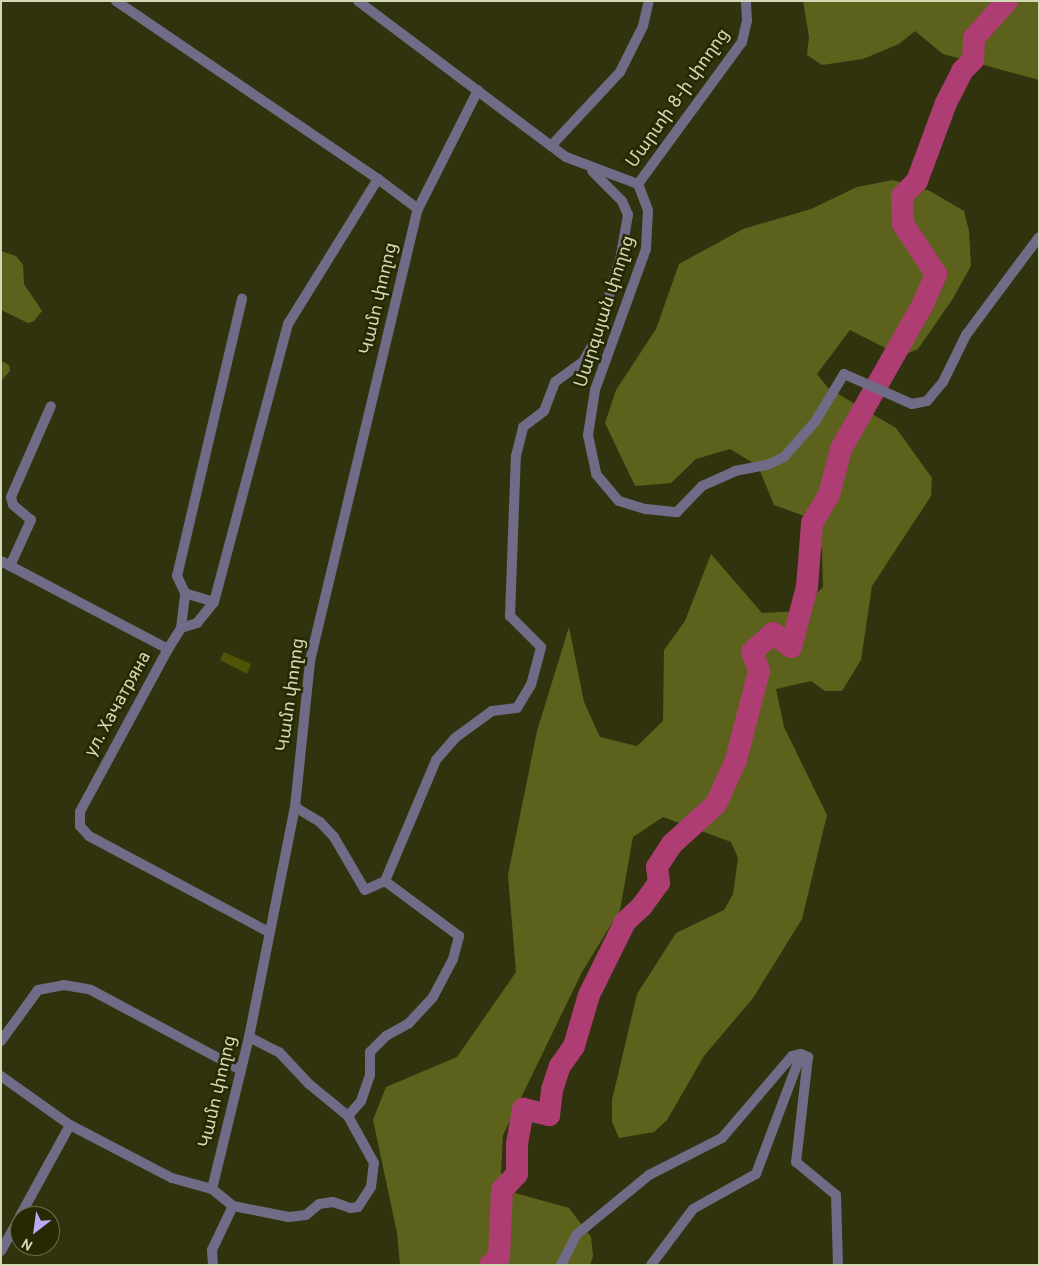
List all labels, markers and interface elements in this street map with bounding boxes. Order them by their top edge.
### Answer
street label: Մարտի 8-ի փողոց [623,25,735,173]
street label: Սարգսյան փողոց [571,233,641,391]
street label: Կամո փողոց [357,241,403,357]
street label: Կամո փողոց [273,637,311,753]
street label: ул. Хачатряна [81,648,157,762]
street label: Կամո փողոց [196,1034,242,1150]
north arrow [10,1206,60,1256]
text: N [19,1234,36,1253]

